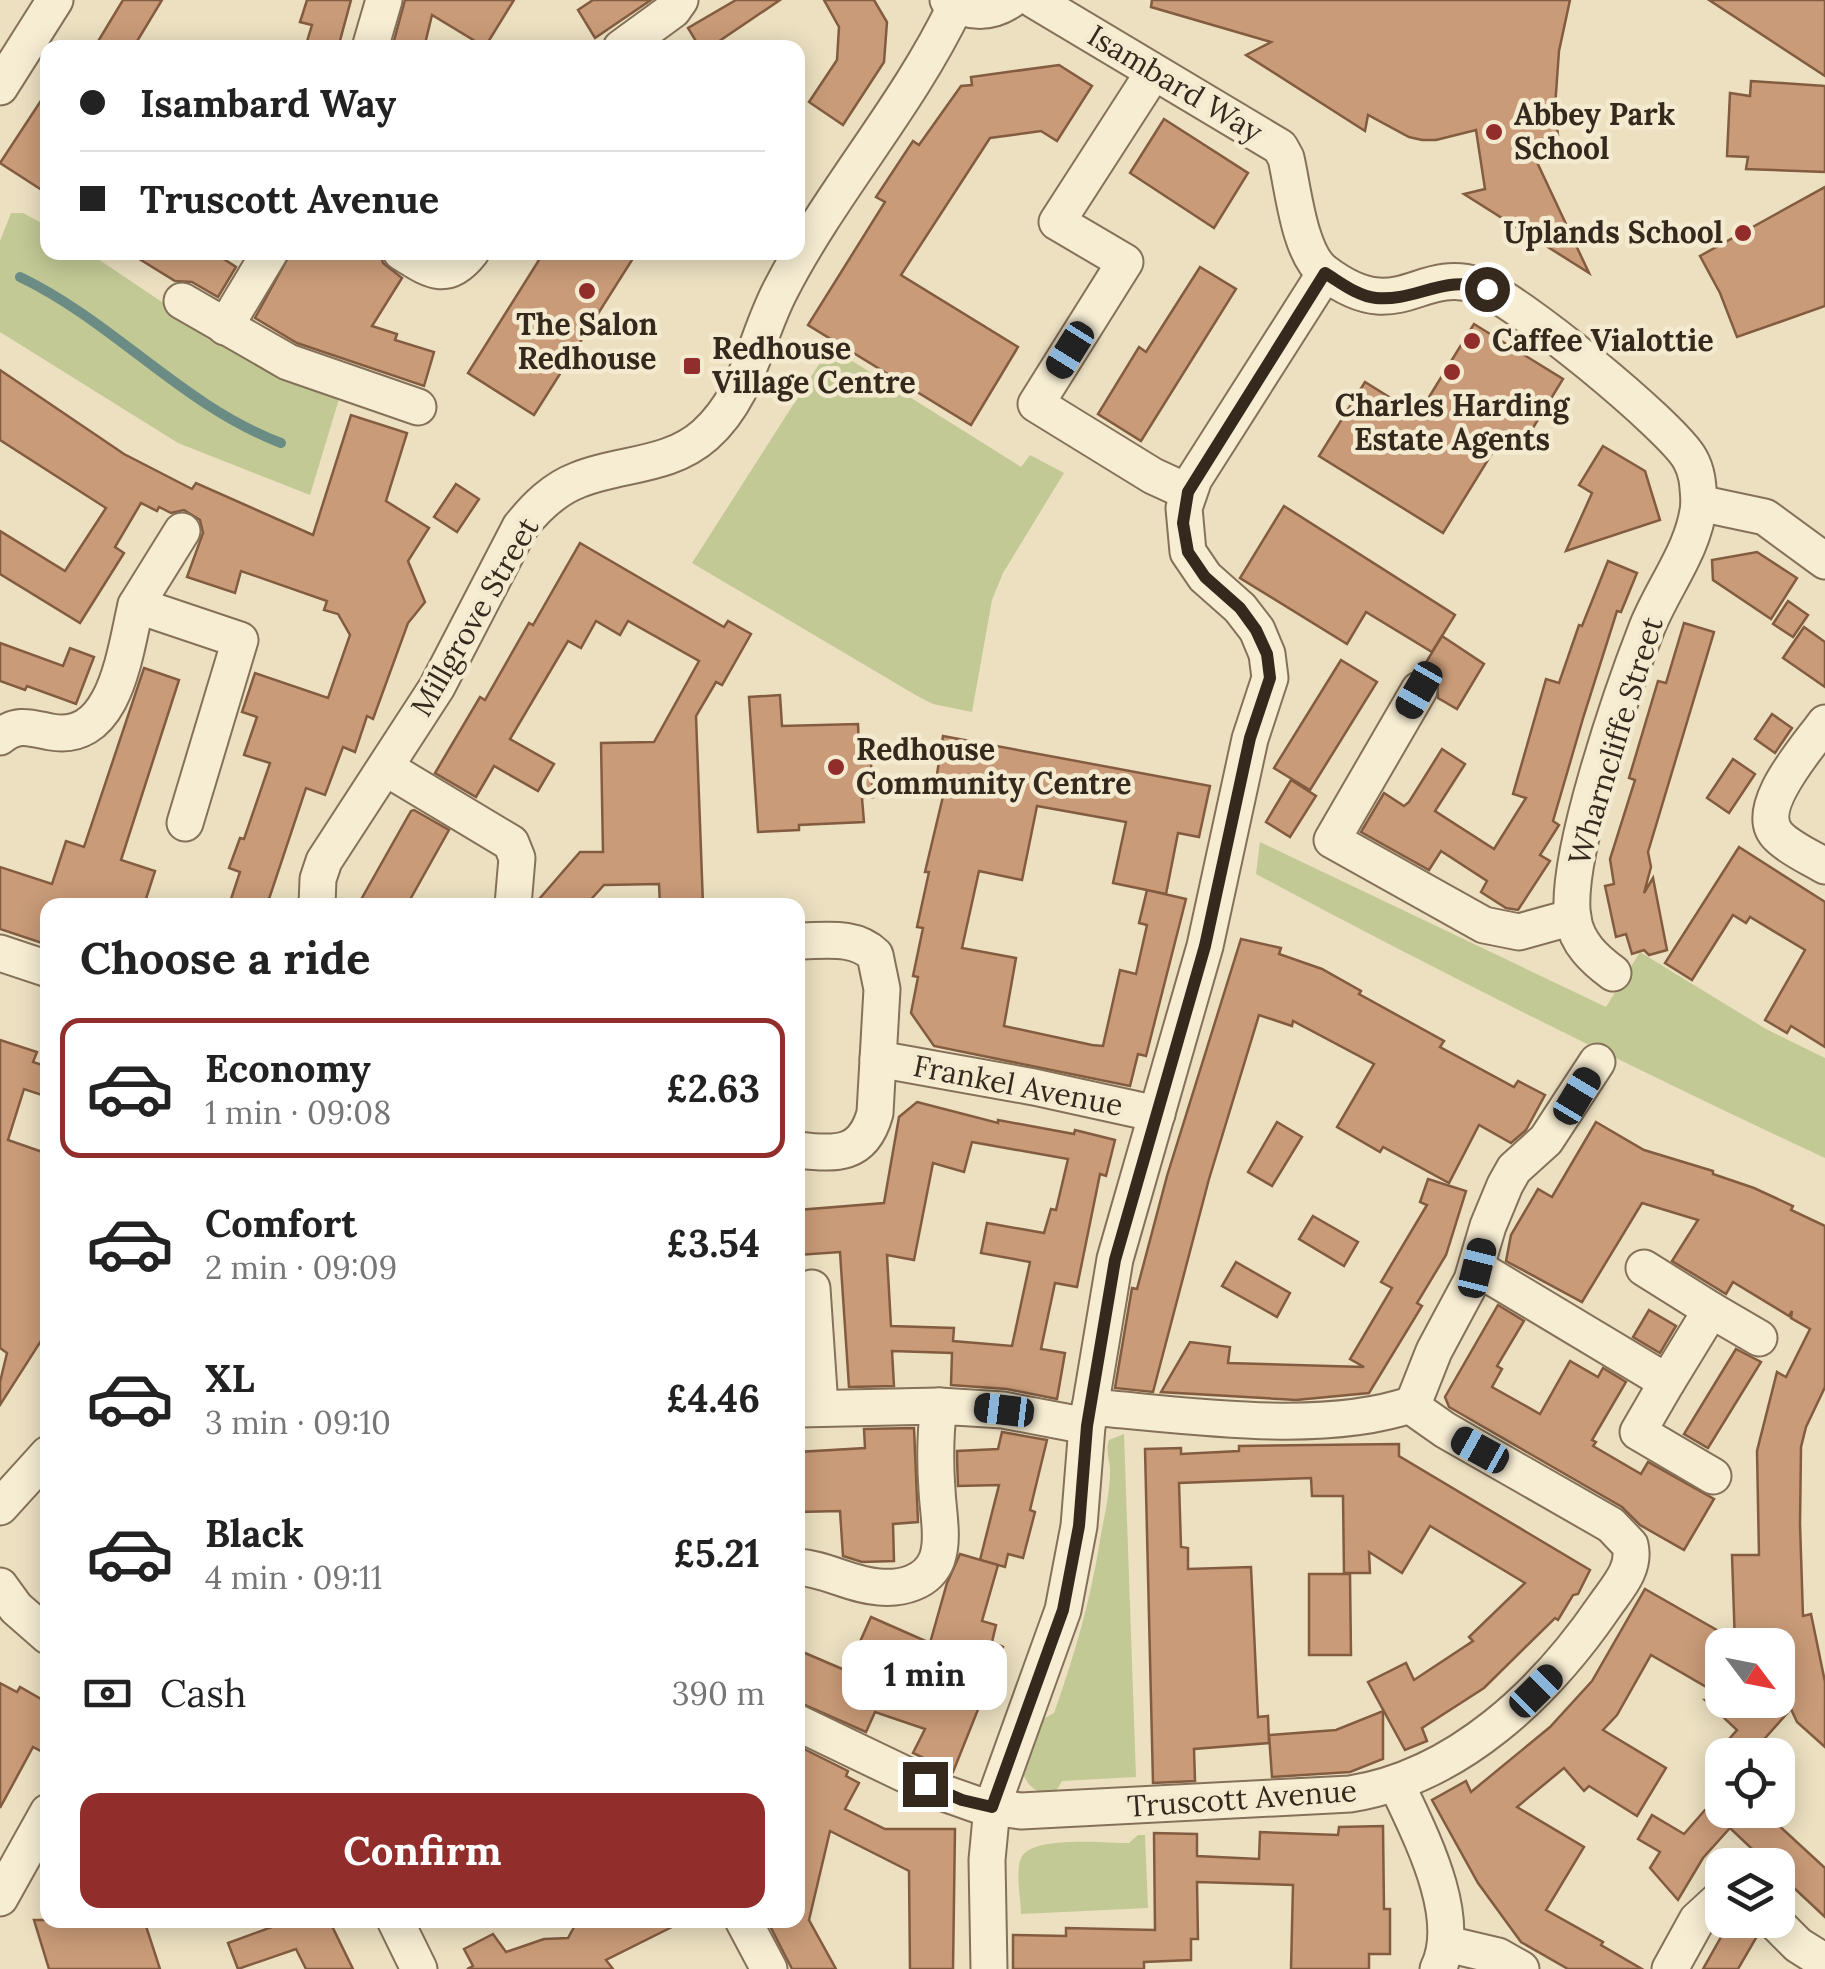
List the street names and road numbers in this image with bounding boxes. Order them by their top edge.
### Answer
street label: Isambard Way [1081,16,1270,151]
street label: Millgrove Street [402,510,547,723]
street label: Wharncliffe Street [1559,612,1671,869]
street label: Frankel Avenue [910,1046,1126,1124]
street label: Truscott Avenue [1126,1771,1358,1825]

